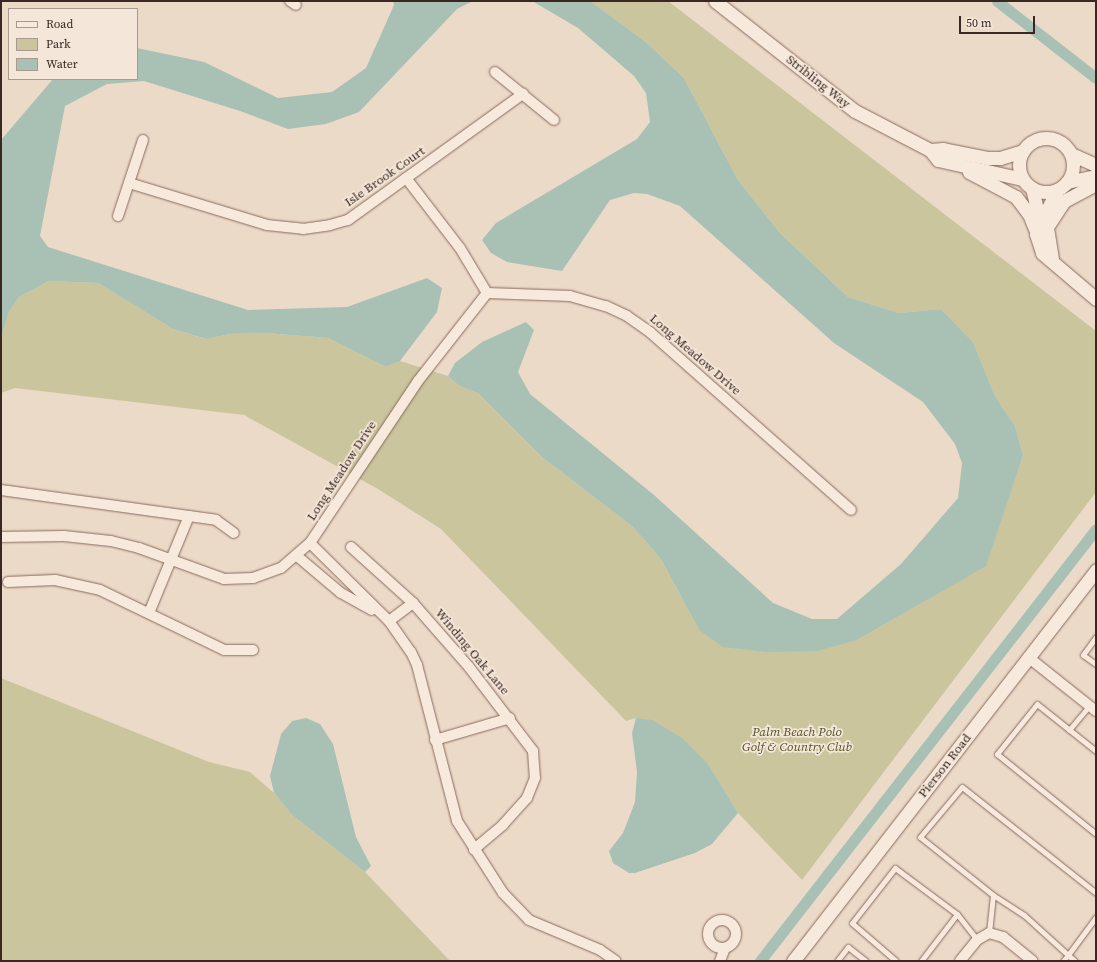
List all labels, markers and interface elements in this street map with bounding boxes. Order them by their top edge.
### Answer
legend [8,8,138,80]
scale bar [961,8,1037,34]
text: 50 m [966,15,992,31]
text: Road [46,16,73,32]
text: Park [46,36,71,52]
street label: Stribling Way [783,52,853,112]
text: Water [46,56,78,72]
street label: Isle Brook Court [342,144,428,210]
street label: Long Meadow Drive [646,311,744,399]
street label: Long Meadow Drive [304,418,380,524]
street label: Winding Oak Lane [431,606,513,698]
park label: Palm Beach Polo Golf & Country Club [742,725,852,756]
street label: Pierson Road [915,731,975,801]

